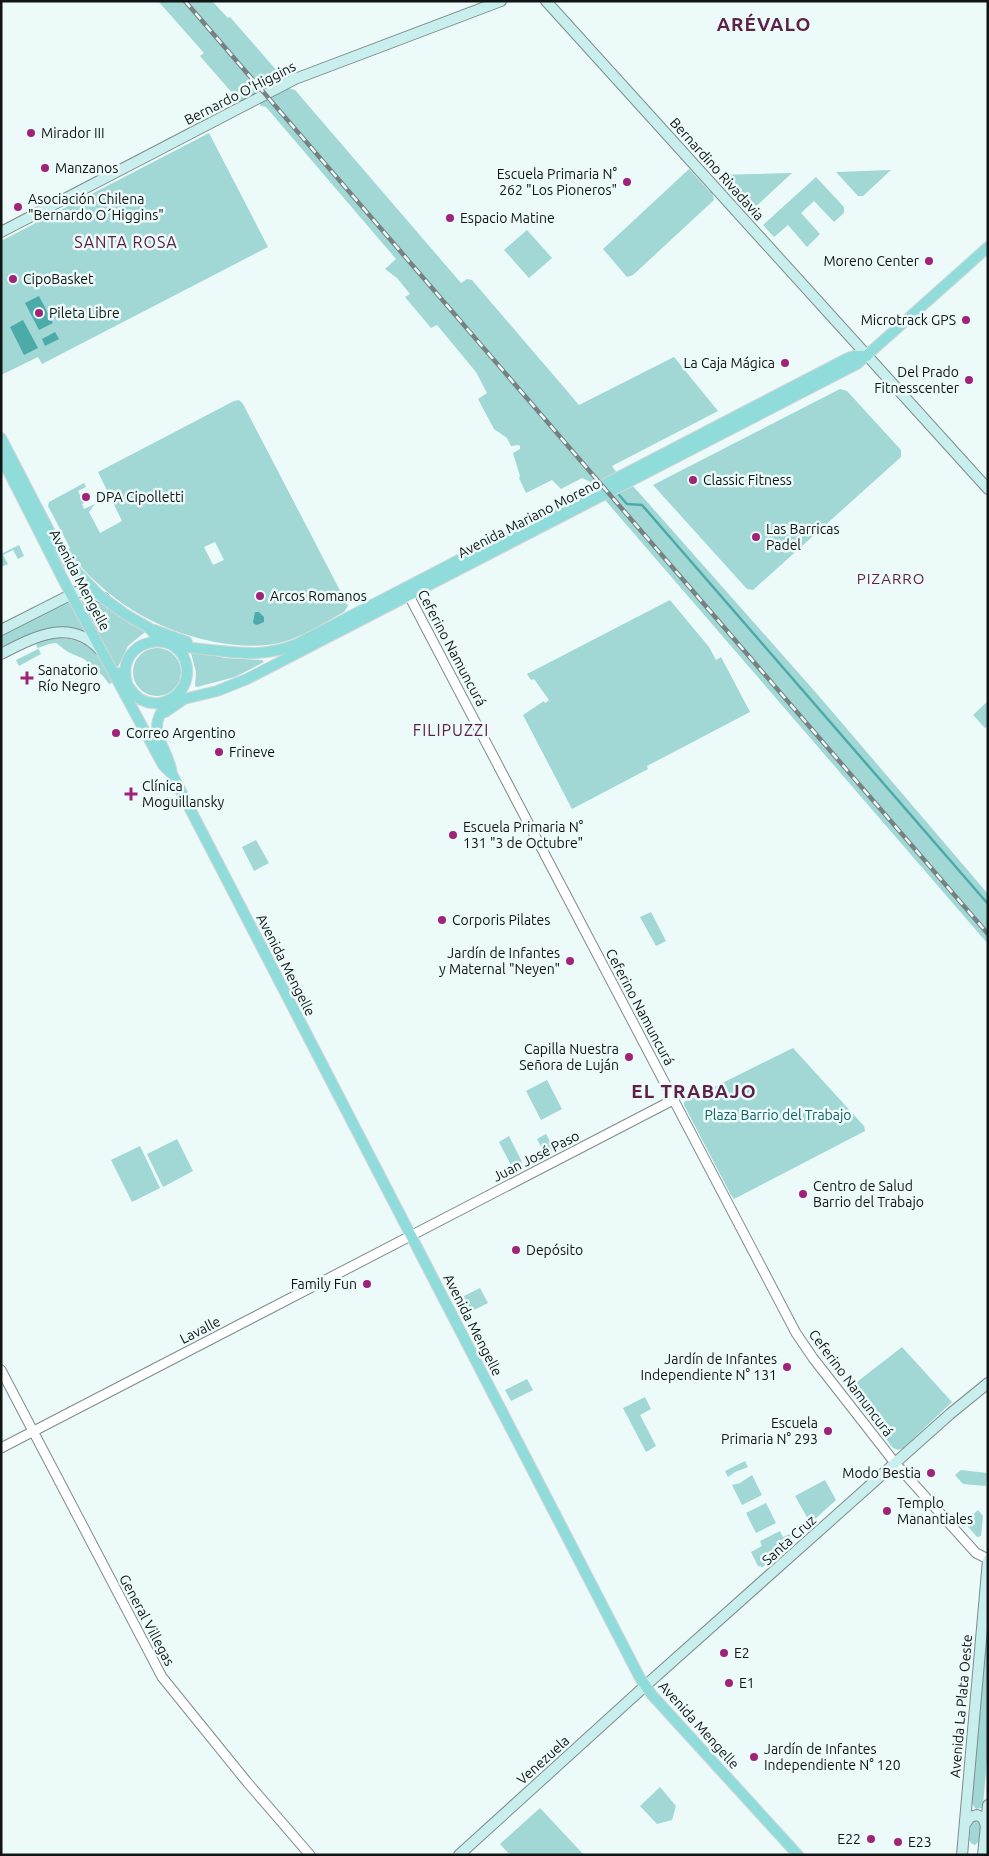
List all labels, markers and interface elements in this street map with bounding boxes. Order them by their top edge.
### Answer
district label: ARÉVALO [717,13,811,35]
street label: Bernardo O'Higgins [182,58,298,128]
street label: Bernardino Rivadavia [667,114,767,224]
place label: Mirador III [41,125,105,141]
marker: Mirador III [25,127,37,139]
place label: Manzanos [55,160,118,176]
marker: Manzanos [39,162,51,174]
place label: Escuela Primaria N° 262 "Los Pioneros" [497,166,617,198]
marker: Escuela Primaria N° 262 "Los Pioneros" [621,176,633,188]
place label: Asociación Chilena "Bernardo O´Higgins" [28,191,164,223]
marker: Asociación Chilena "Bernardo O´Higgins" [12,201,24,213]
place label: Espacio Matine [460,210,555,226]
marker: Espacio Matine [444,212,456,224]
district label: SANTA ROSA [74,233,178,251]
place label: Moreno Center [823,253,920,269]
marker: Moreno Center [923,255,935,267]
place label: CipoBasket [23,271,94,287]
marker: CipoBasket [7,273,19,285]
place label: Pileta Libre [49,305,120,321]
marker: Pileta Libre [33,307,45,319]
place label: Microtrack GPS [861,312,956,328]
marker: Microtrack GPS [960,314,972,326]
place label: La Caja Mágica [683,355,775,371]
marker: La Caja Mágica [779,357,791,369]
place label: Del Prado Fitnesscenter [874,364,960,396]
marker: Del Prado Fitnesscenter [963,374,975,386]
place label: Classic Fitness [703,472,792,488]
marker: Classic Fitness [687,474,699,486]
street label: Avenida Mariano Moreno [455,475,603,561]
place label: DPA Cipolletti [96,489,184,505]
marker: DPA Cipolletti [80,491,92,503]
place label: Las Barricas Padel [766,521,839,553]
street label: Avenida Mengelle [47,527,113,633]
marker: Las Barricas Padel [750,531,762,543]
district label: PIZARRO [857,570,925,587]
street label: Ceferino Namuncurá [414,587,490,709]
place label: Arcos Romanos [270,588,367,604]
marker: Arcos Romanos [254,590,266,602]
place label: Sanatorio Río Negro [38,662,101,694]
marker: Sanatorio Río Negro [20,671,34,685]
district label: FILIPUZZI [413,721,489,739]
place label: Correo Argentino [126,725,236,741]
marker: Correo Argentino [110,727,122,739]
place label: Frineve [229,744,275,760]
marker: Frineve [213,746,225,758]
place label: Clínica Moguillansky [142,778,225,810]
marker: Clínica Moguillansky [124,787,138,801]
place label: Escuela Primaria N° 131 "3 de Octubre" [463,819,584,851]
marker: Escuela Primaria N° 131 "3 de Octubre" [447,829,459,841]
street label: Avenida Mengelle [253,911,319,1019]
place label: Corporis Pilates [452,912,550,928]
marker: Corporis Pilates [436,914,448,926]
place label: Jardín de Infantes y Maternal "Neyen" [439,945,560,977]
street label: Ceferino Namuncurá [602,946,678,1068]
marker: Jardín de Infantes y Maternal "Neyen" [564,955,576,967]
place label: Capilla Nuestra Señora de Luján [519,1041,619,1073]
marker: Capilla Nuestra Señora de Luján [623,1051,635,1063]
district label: EL TRABAJO [631,1080,757,1102]
park label: Plaza Barrio del Trabajo [704,1107,852,1123]
street label: Juan José Paso [490,1127,582,1185]
place label: Centro de Salud Barrio del Trabajo [813,1178,924,1210]
marker: Centro de Salud Barrio del Trabajo [797,1188,809,1200]
place label: Depósito [526,1242,583,1258]
marker: Depósito [510,1244,522,1256]
street label: Avenida Mengelle [440,1271,506,1379]
place label: Family Fun [291,1276,357,1292]
marker: Family Fun [361,1278,373,1290]
street label: Lavalle [177,1313,223,1347]
street label: Ceferino Namuncurá [806,1326,896,1440]
place label: Jardín de Infantes Independiente N° 131 [640,1351,777,1383]
marker: Jardín de Infantes Independiente N° 131 [781,1361,793,1373]
place label: Escuela Primaria N° 293 [721,1415,818,1447]
marker: Escuela Primaria N° 293 [822,1425,834,1437]
place label: Modo Bestia [842,1465,921,1481]
marker: Modo Bestia [925,1467,937,1479]
place label: Templo Manantiales [897,1495,973,1527]
marker: Templo Manantiales [881,1505,893,1517]
street label: Santa Cruz [759,1512,819,1568]
street label: General Villegas [116,1572,178,1668]
street label: Avenida La Plata Oeste [947,1634,975,1778]
place label: E2 [734,1645,750,1661]
marker: E2 [718,1647,730,1659]
place label: E1 [739,1675,755,1691]
marker: E1 [723,1677,735,1689]
street label: Avenida Mengelle [656,1678,742,1772]
street label: Venezuela [514,1732,572,1788]
place label: Jardín de Infantes Independiente N° 120 [764,1741,901,1773]
marker: Jardín de Infantes Independiente N° 120 [748,1751,760,1763]
place label: E22 [837,1831,861,1847]
marker: E22 [865,1833,877,1845]
place label: E23 [908,1834,932,1850]
marker: E23 [892,1836,904,1848]

